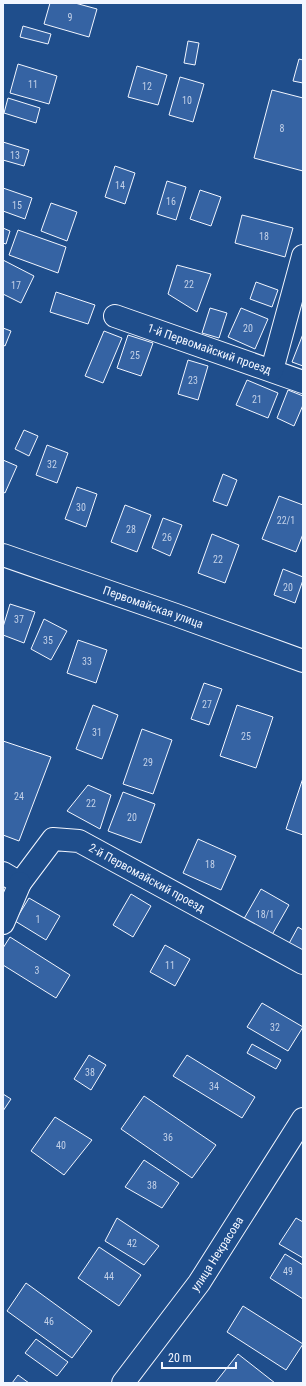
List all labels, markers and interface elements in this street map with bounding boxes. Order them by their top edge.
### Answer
house number: 9 [68,12,73,23]
house number: 11 [28,79,38,90]
house number: 12 [142,81,152,92]
house number: 10 [182,95,192,106]
house number: 8 [280,123,285,134]
house number: 13 [10,150,20,161]
house number: 14 [115,180,125,191]
house number: 16 [166,196,176,207]
house number: 15 [12,200,22,211]
house number: 18 [259,231,269,242]
house number: 22 [184,279,194,290]
house number: 17 [11,280,21,291]
street label: 1-й Первомайский проезд [146,321,274,378]
house number: 20 [243,323,253,334]
house number: 25 [130,350,140,361]
house number: 23 [188,375,198,386]
house number: 21 [252,394,262,405]
house number: 32 [47,459,57,470]
house number: 30 [76,502,86,513]
house number: 22/1 [277,515,295,526]
house number: 28 [126,524,136,535]
house number: 26 [162,532,172,543]
house number: 22 [213,554,223,565]
house number: 20 [283,582,293,593]
street label: Первомайская улица [101,583,206,631]
house number: 37 [14,614,24,625]
house number: 35 [43,635,53,646]
house number: 33 [82,656,92,667]
house number: 27 [202,699,212,710]
house number: 31 [92,727,102,738]
house number: 25 [241,731,251,742]
house number: 29 [143,757,153,768]
house number: 24 [14,791,24,802]
house number: 22 [86,798,96,809]
house number: 20 [127,812,137,823]
street label: 2-й Первомайский проезд [86,841,208,916]
house number: 18 [205,859,215,870]
house number: 18/1 [256,909,274,920]
house number: 1 [36,914,40,925]
house number: 11 [165,960,175,971]
house number: 3 [35,965,40,976]
house number: 32 [270,1022,280,1033]
house number: 38 [85,1067,95,1078]
house number: 34 [209,1081,219,1092]
house number: 36 [163,1132,173,1143]
house number: 40 [56,1140,66,1151]
house number: 38 [147,1180,157,1191]
street label: улица Некрасова [188,1214,246,1294]
house number: 42 [127,1238,137,1249]
house number: 49 [283,1266,293,1277]
house number: 44 [104,1271,114,1282]
house number: 46 [44,1316,54,1327]
scale bar [162,1344,236,1370]
text: 20 m [168,1351,192,1365]

